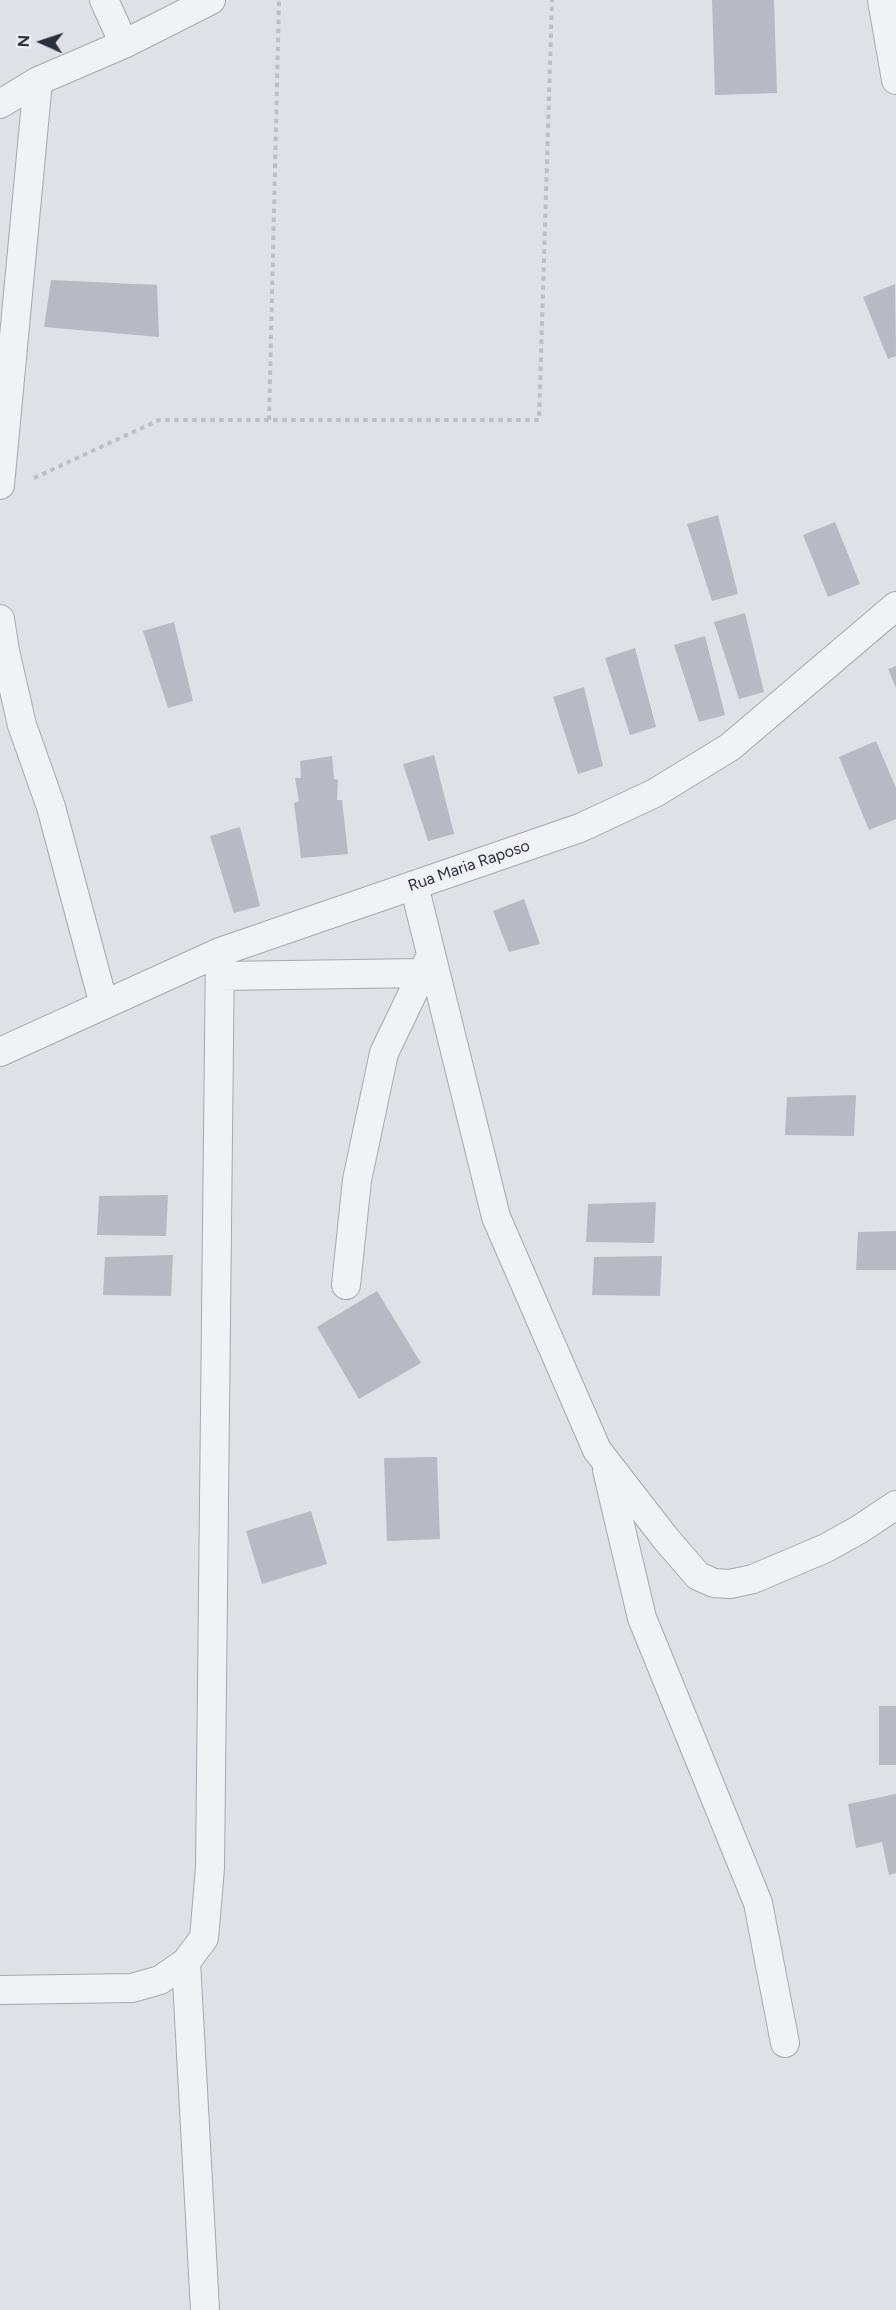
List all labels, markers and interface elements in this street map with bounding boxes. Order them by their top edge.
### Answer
north arrow [12,12,72,72]
text: N [14,34,33,48]
street label: Rua Maria Raposo [406,836,532,896]

